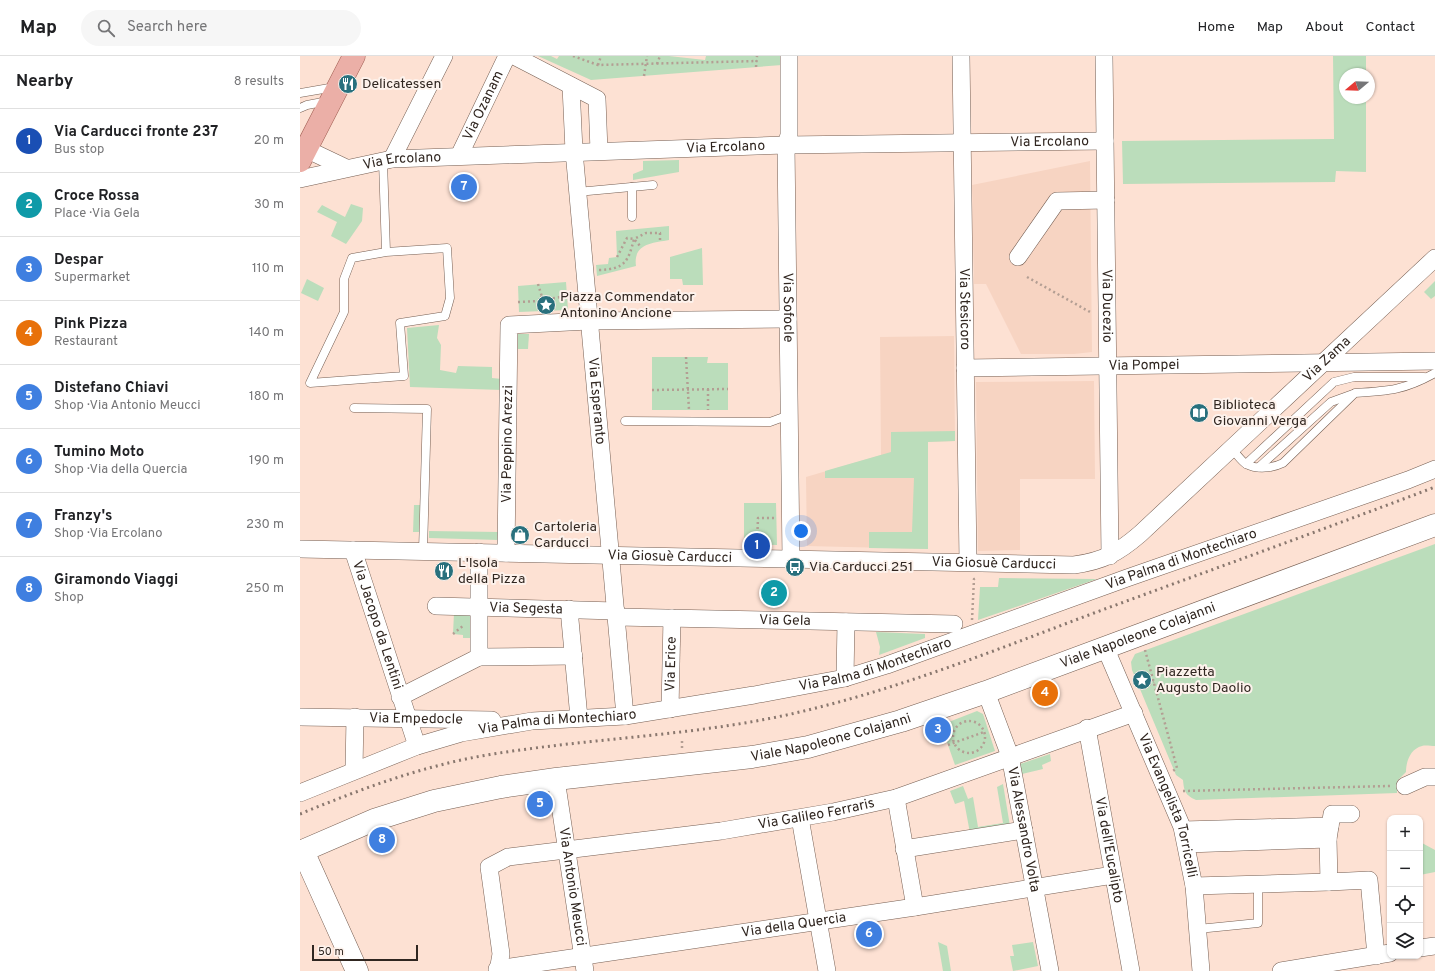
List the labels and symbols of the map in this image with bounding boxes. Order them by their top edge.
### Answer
street label: Via Ozanam [459,68,507,143]
north arrow [1339,68,1375,104]
restaurant icon: Delicatessen [337,73,359,95]
place label: Delicatessen [362,76,441,93]
street label: Via Ercolano [1010,133,1089,151]
street label: Via Ercolano [686,137,766,157]
street label: Via Ercolano [361,149,442,174]
pin: 7 [451,172,477,202]
street label: Via Stesicoro [955,268,974,350]
street label: Via Ducezio [1098,269,1116,343]
street label: Via Sofocle [779,273,797,343]
place label: Piazza Commendator Antonino Ancione [560,289,695,322]
place icon: Piazza Commendator Antonino Ancione [535,294,557,316]
street label: Via Zama [1299,333,1354,386]
street label: Via Pompei [1108,356,1180,374]
street label: Via Esperanto [584,357,609,445]
street label: Via Peppino Arezzi [498,385,517,503]
place label: Biblioteca Giovanni Verga [1213,397,1307,430]
library icon: Biblioteca Giovanni Verga [1188,402,1210,424]
place label: Cartoleria Carducci [534,519,597,552]
your location [791,521,811,541]
shop icon: Cartoleria Carducci [509,524,531,546]
street label: Via Palma di Montechiaro [1103,525,1259,594]
pin: 1 [744,531,770,561]
street label: Via Giosuè Carducci [607,547,732,566]
street label: Via Giosuè Carducci [931,554,1056,573]
place label: L'Isola della Pizza [458,555,525,588]
bus stop icon: Via Carducci 251 [784,556,806,578]
street label: Via Jacopo da Lentini [349,559,406,692]
place label: Via Carducci 251 [809,559,913,576]
restaurant icon: L'Isola della Pizza [433,560,455,582]
pin: 2 [761,578,787,608]
street label: Via Segesta [489,599,563,618]
street label: Viale Napoleone Colajanni [1058,599,1218,672]
street label: Via Gela [759,611,811,630]
street label: Via Palma di Montechiaro [797,634,954,695]
street label: Via Erice [662,636,680,692]
place label: Piazzetta Augusto Daolio [1156,664,1252,697]
place icon: Piazzetta Augusto Daolio [1131,669,1153,691]
pin: 4 [1032,678,1058,708]
street label: Via Palma di Montechiaro [477,706,638,738]
street label: Via Empedocle [369,710,463,728]
street label: Viale Napoleone Colajanni [749,710,913,766]
pin: 3 [925,715,951,745]
street label: Via Evangelista Torricelli [1134,731,1201,879]
street label: Via Alessandro Volta [1004,765,1044,894]
pin: 5 [527,789,553,819]
street label: Via Galileo Ferraris [757,795,876,833]
street label: Via dell'Eucalipto [1091,796,1127,905]
pin: 8 [369,825,395,855]
street label: Via Antonio Meucci [555,826,590,947]
street label: Via della Quercia [740,909,847,941]
pin: 6 [856,919,882,949]
scale bar [312,943,418,962]

